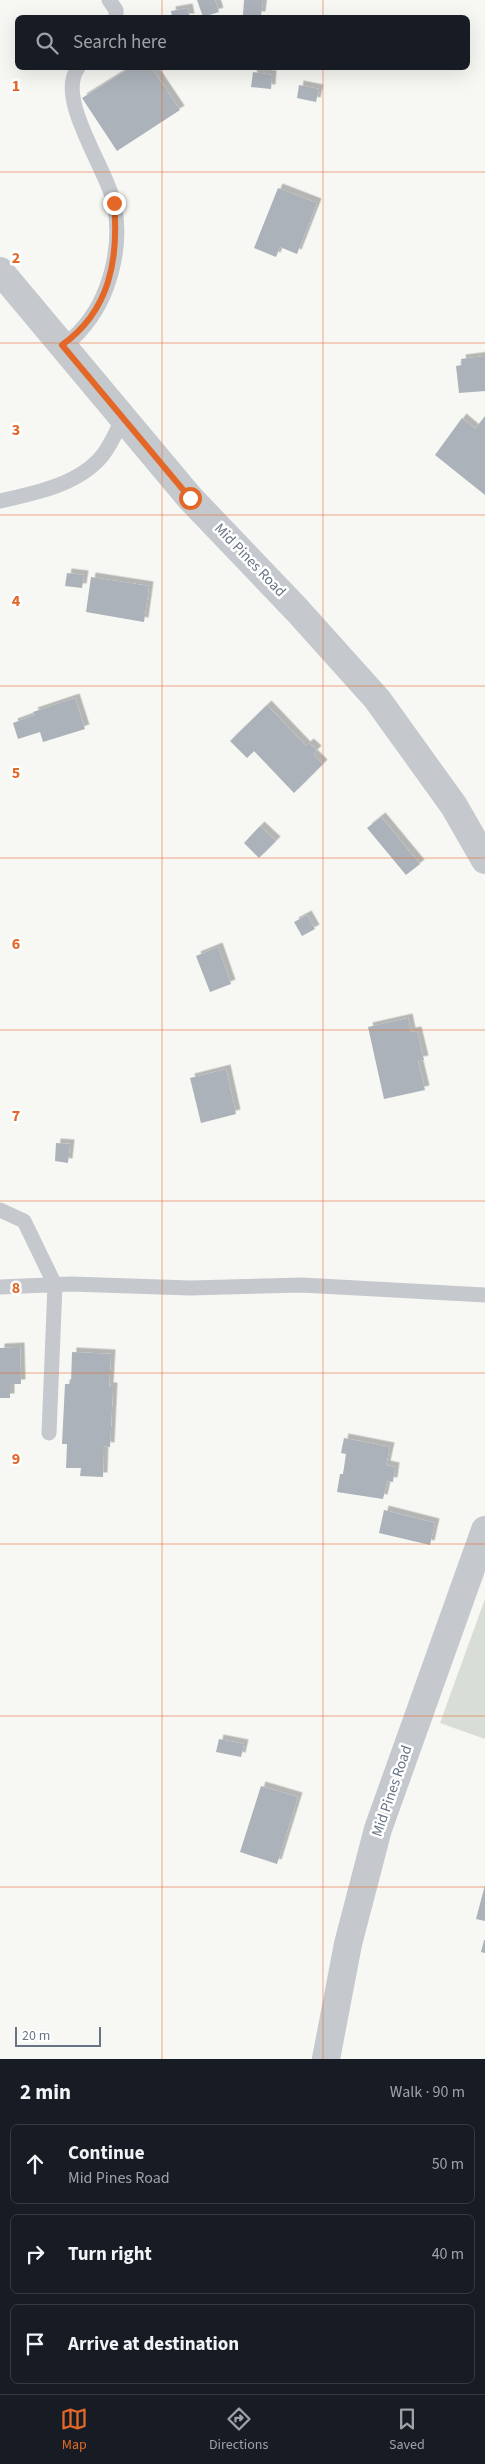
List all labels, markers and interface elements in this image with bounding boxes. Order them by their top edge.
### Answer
search box [15,15,470,70]
icon: search [33,29,61,57]
text: Search here [73,29,167,56]
text: 1 [12,75,20,97]
route end [103,192,126,215]
text: 2 [12,247,20,269]
text: 3 [12,419,20,441]
route start [179,487,202,510]
street label: Mid Pines Road [209,518,291,602]
text: 4 [12,590,21,612]
text: 5 [12,762,20,784]
text: 6 [12,933,20,955]
text: 7 [12,1105,20,1127]
text: 8 [12,1277,20,1299]
text: 9 [12,1448,20,1470]
street label: Mid Pines Road [367,1743,417,1839]
scale bar [15,2024,101,2047]
text: 20 m [22,2026,50,2046]
text: 2 min [20,2077,71,2107]
text: Walk · 90 m [390,2081,465,2103]
text: Continue [68,2140,145,2167]
icon: ahead [21,2150,49,2178]
text: 50 m [432,2153,464,2175]
text: Mid Pines Road [68,2167,170,2189]
icon: right [21,2240,49,2268]
text: Turn right [68,2241,152,2268]
text: 40 m [432,2243,464,2265]
icon: arrive [21,2330,49,2358]
text: Arrive at destination [68,2331,239,2358]
tab: Map [60,2405,88,2455]
tab: Directions [209,2405,268,2455]
tab: Saved [389,2405,425,2455]

